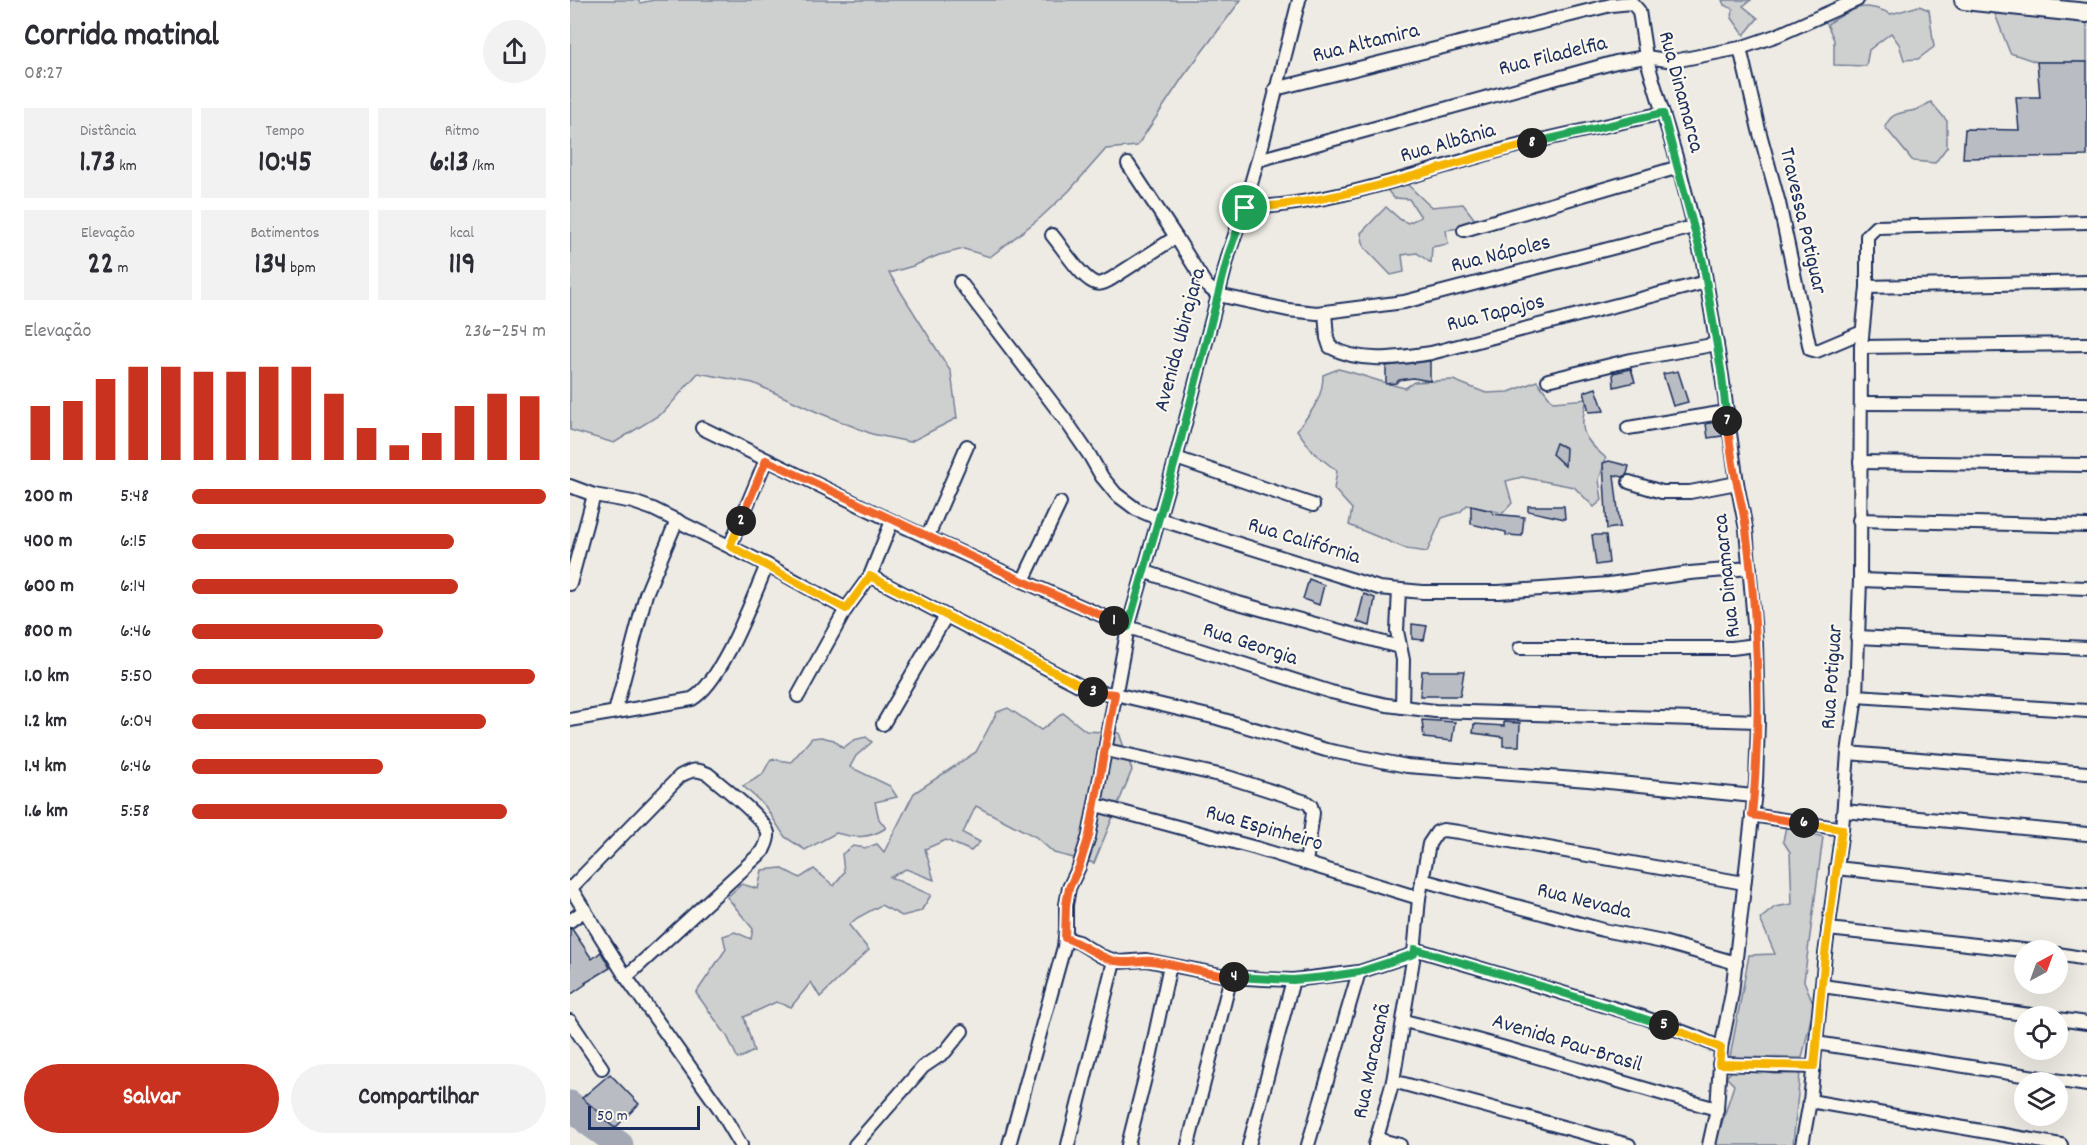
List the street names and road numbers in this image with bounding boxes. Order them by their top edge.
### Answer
street label: Rua Altamira [1309,16,1423,72]
street label: Rua Filadelfia [1496,28,1611,85]
street label: Rua Dinamarca [1649,28,1711,157]
street label: Rua Albânia [1397,115,1500,172]
street label: Travessa Potiguar [1770,145,1834,298]
street label: Rua Nápoles [1448,228,1554,282]
street label: Avenida Ubirajara [1147,264,1215,415]
street label: Rua Tapajos [1444,287,1548,341]
street label: Rua Califórnia [1244,510,1365,574]
street label: Rua Dinamarca [1706,512,1750,639]
street label: Rua Georgia [1198,615,1302,675]
street label: Rua Potiguar [1814,623,1852,730]
street label: Rua Espinheiro [1202,797,1326,861]
street label: Rua Nevada [1534,875,1635,929]
street label: Rua Maracanã [1346,1000,1400,1122]
street label: Avenida Pau-Brasil [1488,1006,1646,1082]

